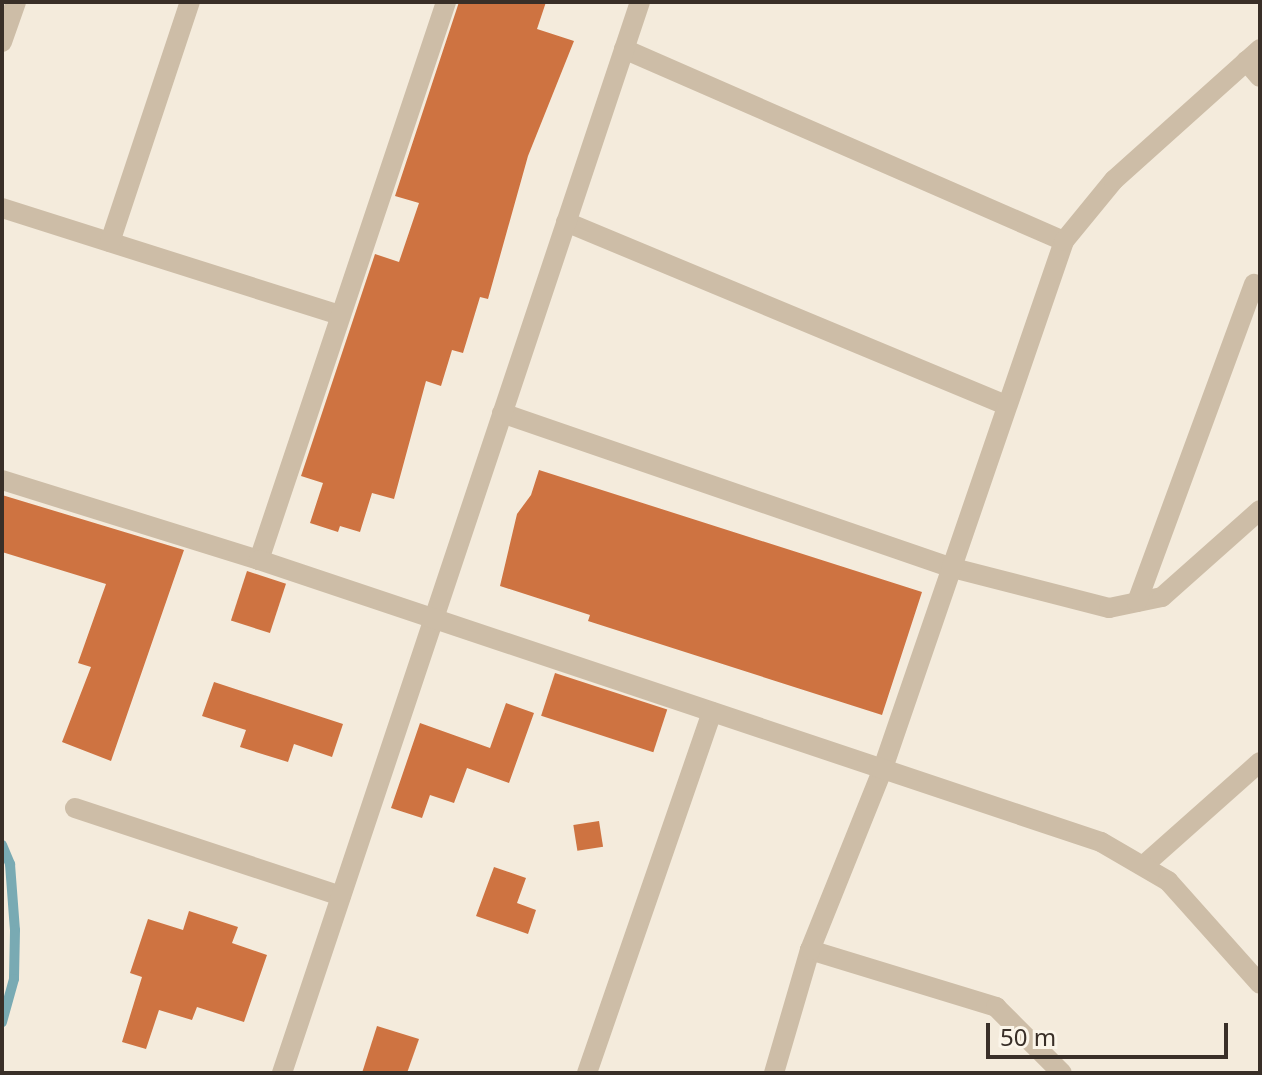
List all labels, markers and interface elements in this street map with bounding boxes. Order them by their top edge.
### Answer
scale bar [990,1007,1232,1057]
text: 50 m [1000,1020,1056,1053]

